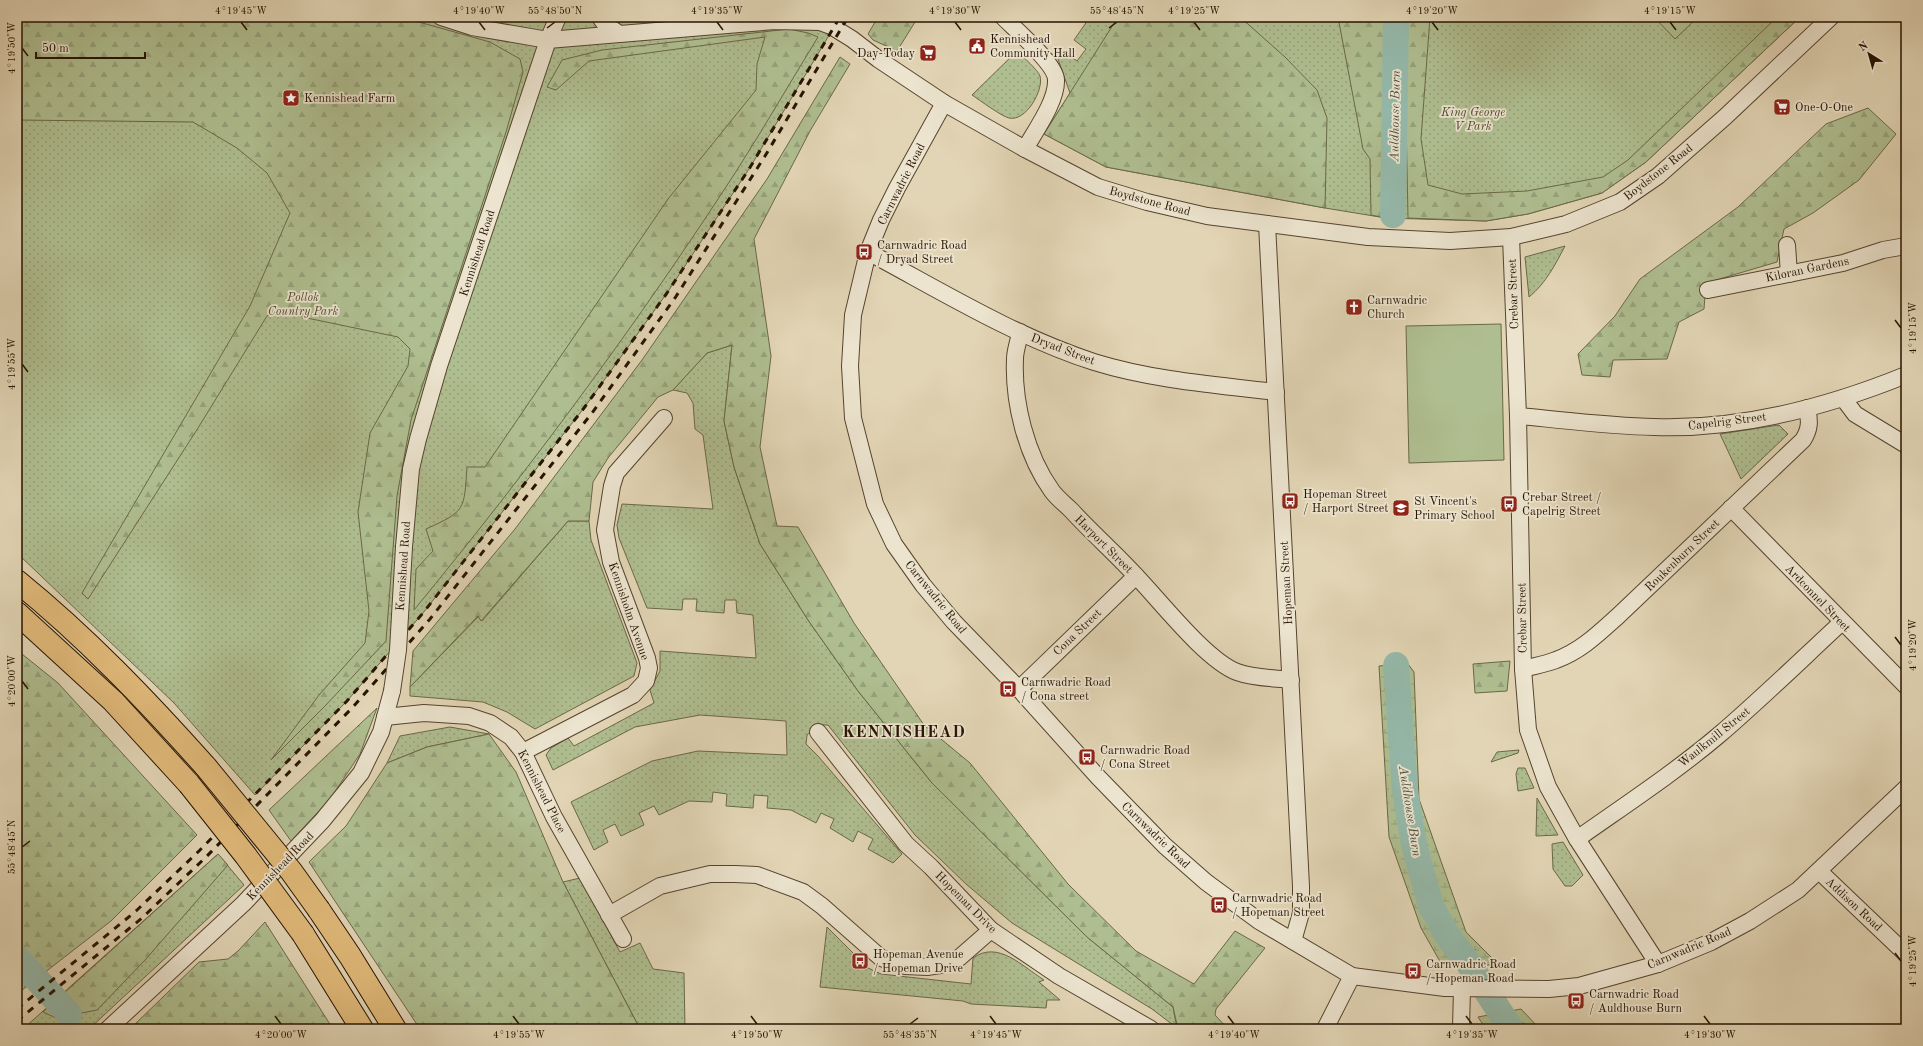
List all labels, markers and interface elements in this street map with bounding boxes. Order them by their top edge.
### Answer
text: 4°19'45"W [215,6,267,16]
text: 4°19'40"W [453,6,505,16]
text: 55°48'50"N [528,6,583,16]
text: 4°19'35"W [691,6,743,16]
text: 4°19'30"W [929,6,981,16]
text: 55°48'45"N [1090,6,1145,16]
text: 4°19'25"W [1168,6,1220,16]
text: 4°19'20"W [1406,6,1458,16]
text: 4°19'15"W [1644,6,1696,16]
text: 4°19'50"W [7,22,17,74]
scale bar [36,34,145,60]
place label: Kennishead Community Hall [990,34,1075,60]
north arrow [1849,34,1889,74]
public building icon: Kennishead Community Hall [967,36,987,56]
text: N [1857,40,1871,54]
text: 50 m [42,42,69,55]
supermarket icon: Day-Today [918,43,938,63]
place label: Day-Today [857,48,916,60]
water label: Auldhouse Burn [1388,70,1403,163]
place icon: Kennishead Farm [281,88,301,108]
place label: Kennishead Farm [304,93,396,105]
supermarket icon: One-O-One [1772,97,1792,117]
place label: One-O-One [1795,102,1854,114]
park label: King George V Park [1440,107,1505,133]
street label: Carnwadric Road [876,142,928,227]
street label: Boydstone Road [1622,142,1695,203]
street label: Boydstone Road [1108,185,1192,219]
street label: Kennishead Road [458,208,498,298]
place label: Carnwadric Road / Dryad Street [877,240,967,266]
bus stop icon: Carnwadric Road / Dryad Street [854,242,874,262]
street label: Kiloran Gardens [1764,255,1850,285]
street label: Crebar Street [1507,258,1521,329]
park label: Pollok Country Park [268,292,338,318]
place label: Carnwadric Church [1367,295,1427,321]
church icon: Carnwadric Church [1344,297,1364,317]
text: 4°19'15"W [1908,302,1918,354]
street label: Dryad Street [1029,332,1096,368]
text: 4°19'55"W [7,338,17,390]
street label: Capelrig Street [1687,411,1767,433]
place label: Hopeman Street / Harport Street [1303,489,1389,515]
bus stop icon: Hopeman Street / Harport Street [1280,491,1300,511]
place label: Crebar Street / Capelrig Street [1522,492,1601,518]
bus stop icon: Crebar Street / Capelrig Street [1499,494,1519,514]
place label: St Vincent's Primary School [1414,496,1495,522]
school or university icon: St Vincent's Primary School [1391,498,1411,518]
street label: Harport Street [1072,513,1135,576]
street label: Roukenburn Street [1643,517,1722,594]
street label: Kennishead Road [395,521,413,612]
street label: Hopeman Street [1279,541,1295,625]
street label: Carnwadric Road [902,559,968,636]
street label: Kennisholm Avenue [606,561,651,662]
street label: Ardconnel Street [1782,563,1852,635]
street label: Crebar Street [1516,583,1530,653]
street label: Cona Street [1051,607,1104,658]
text: 4°19'20"W [1908,619,1918,671]
text: 4°20'00"W [7,655,17,707]
place label: Carnwadric Road / Cona street [1021,677,1111,703]
bus stop icon: Carnwadric Road / Cona street [998,679,1018,699]
street label: Waulkmill Street [1677,705,1753,770]
district label: KENNISHEAD [842,725,966,741]
place label: Carnwadric Road / Cona Street [1100,745,1190,771]
bus stop icon: Carnwadric Road / Cona Street [1077,747,1097,767]
street label: Kennishead Place [515,748,567,835]
water label: Auldhouse Burn [1396,764,1423,858]
street label: Carnwadric Road [1119,800,1192,871]
text: 55°48'45"N [7,819,17,874]
street label: Kennishead Road [245,830,316,903]
street label: Hopeman Drive [932,870,999,936]
street label: Addison Road [1823,876,1884,934]
place label: Carnwadric Road / Hopeman Street [1232,893,1325,919]
bus stop icon: Carnwadric Road / Hopeman Street [1209,895,1229,915]
street label: Carnwadric Road [1646,926,1733,972]
text: 4°19'25"W [1908,935,1918,987]
place label: Hopeman Avenue / Hopeman Drive [873,949,964,975]
bus stop icon: Hopeman Avenue / Hopeman Drive [850,951,870,971]
place label: Carnwadric Road / Hopeman Road [1426,959,1516,985]
bus stop icon: Carnwadric Road / Hopeman Road [1403,961,1423,981]
place label: Carnwadric Road / Auldhouse Burn [1589,989,1682,1015]
bus stop icon: Carnwadric Road / Auldhouse Burn [1566,991,1586,1011]
text: 4°20'00"W [255,1030,307,1040]
text: 4°19'55"W [493,1030,545,1040]
text: 4°19'50"W [731,1030,783,1040]
text: 55°48'35"N [883,1030,938,1040]
text: 4°19'45"W [970,1030,1022,1040]
text: 4°19'40"W [1208,1030,1260,1040]
text: 4°19'35"W [1446,1030,1498,1040]
text: 4°19'30"W [1684,1030,1736,1040]

